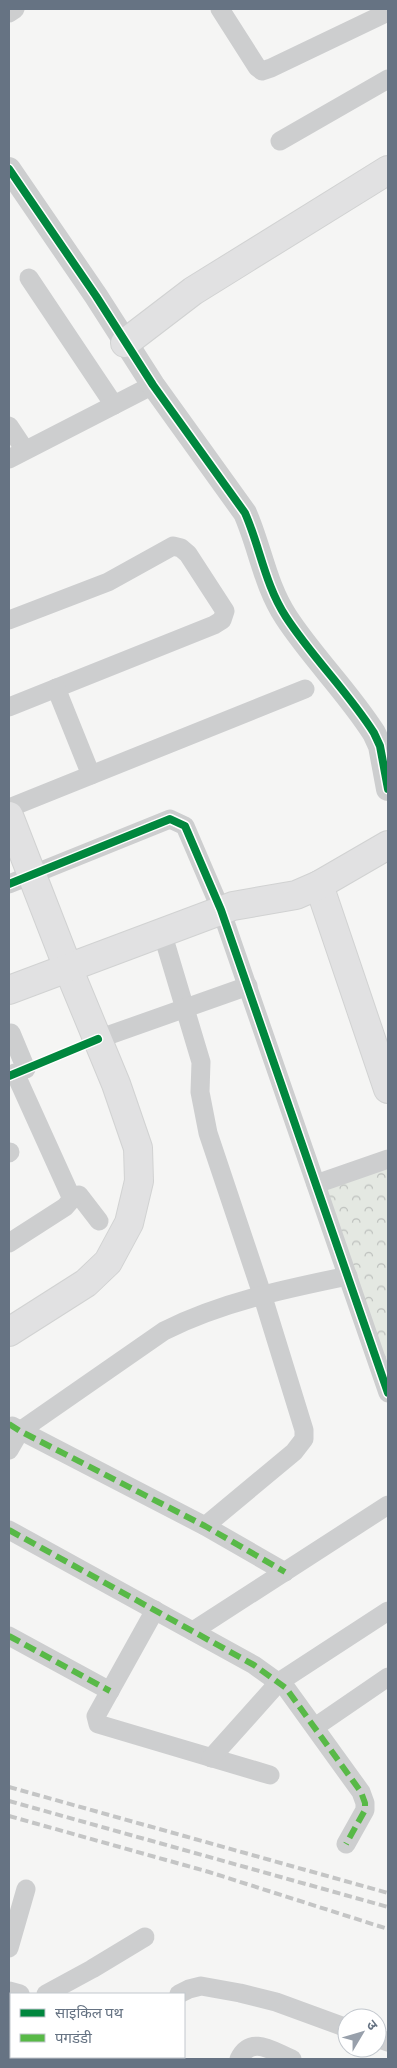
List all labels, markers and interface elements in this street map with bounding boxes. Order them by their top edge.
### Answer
legend [10,1993,185,2058]
text: साइकिल पथ [55,2003,123,2021]
north arrow [337,2008,387,2058]
text: उ [363,2016,382,2034]
text: पगडंडी [55,2028,93,2046]

